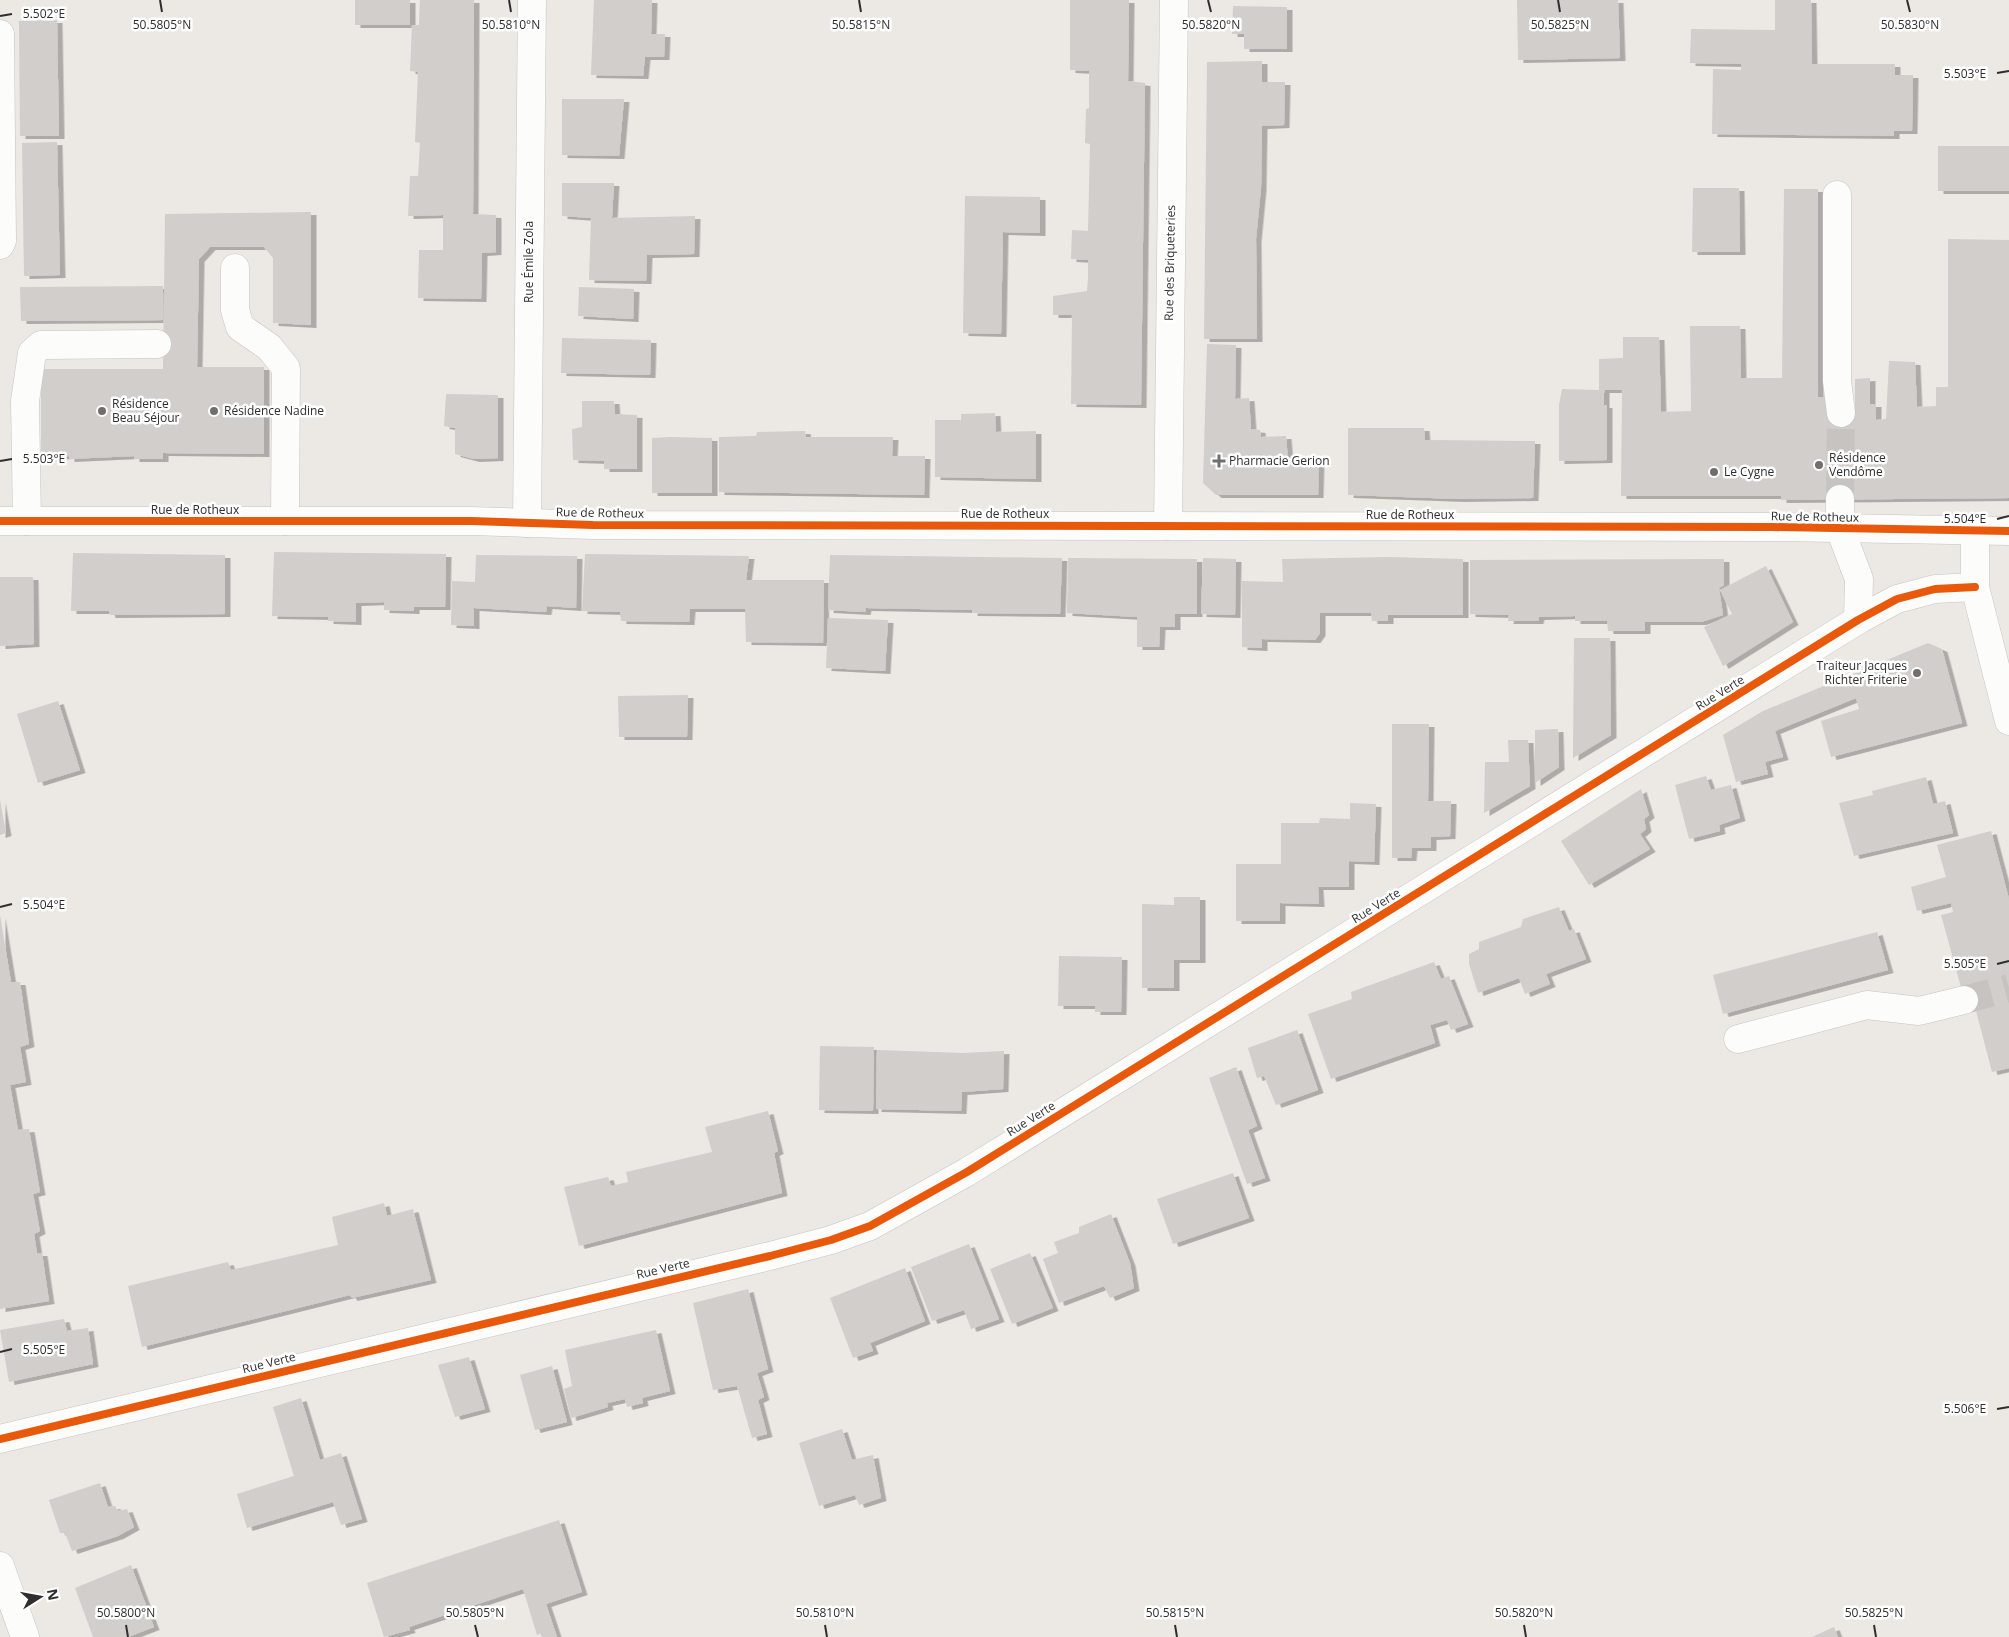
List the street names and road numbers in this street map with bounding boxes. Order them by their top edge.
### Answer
street label: Rue des Briqueteries [1160,205,1179,321]
street label: Rue Émile Zola [520,221,537,303]
street label: Rue de Rotheux [151,501,240,518]
street label: Rue de Rotheux [556,503,645,522]
street label: Rue de Rotheux [961,505,1050,522]
street label: Rue de Rotheux [1366,506,1455,523]
street label: Rue de Rotheux [1771,507,1860,526]
street label: Rue Verte [1692,671,1748,714]
street label: Rue Verte [1348,884,1404,927]
street label: Rue Verte [1003,1097,1059,1140]
street label: Rue Verte [634,1254,692,1283]
street label: Rue Verte [240,1348,298,1377]

